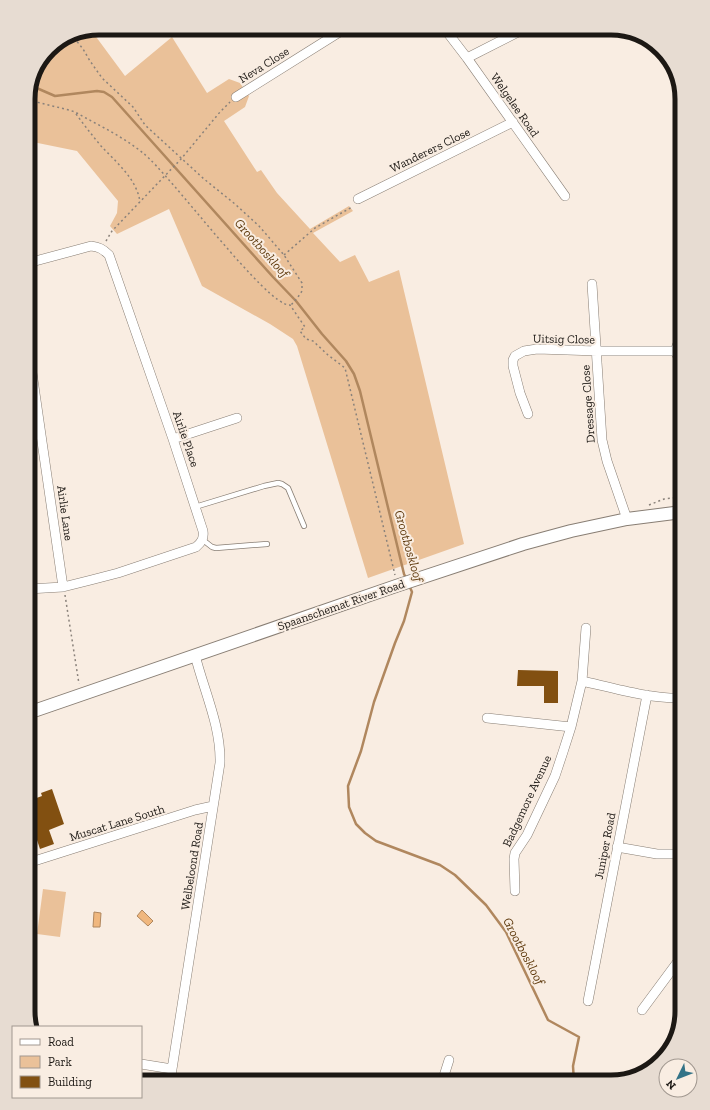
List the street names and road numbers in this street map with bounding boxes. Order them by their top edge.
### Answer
street label: Neva Close [236,44,292,86]
street label: Welgelee Road [488,70,542,140]
street label: Wanderers Close [388,124,473,175]
street label: Uitsig Close [533,331,596,347]
street label: Dressage Close [578,364,598,444]
street label: Airlie Place [170,409,202,469]
street label: Airlie Lane [54,484,76,542]
street label: Spaanschemat River Road [276,577,407,633]
street label: Badgemore Avenue [500,753,555,849]
street label: Muscat Lane South [68,802,167,844]
street label: Juniper Road [592,811,618,881]
street label: Welbeloond Road [178,821,206,911]

